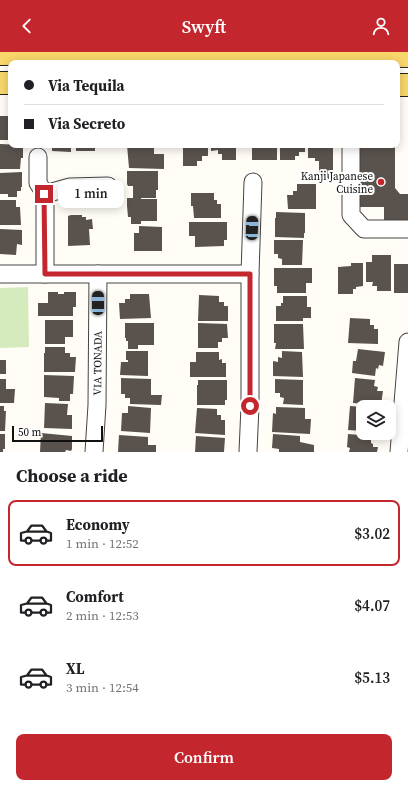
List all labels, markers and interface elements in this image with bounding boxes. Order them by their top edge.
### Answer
text: Swyft [182,14,226,39]
icon: back [16,15,38,37]
icon: person [370,15,392,37]
text: Via Tequila [48,75,125,96]
text: Via Secreto [48,113,125,134]
place label: Kanji Japanese Cuisine [301,169,373,197]
marker: Kanji Japanese Cuisine [376,177,386,187]
callout: 1 min [58,180,124,208]
route end [35,185,53,203]
text: 1 min [74,185,108,202]
car [246,216,258,240]
car [92,291,104,315]
street label: VIA TONADA [90,330,105,395]
route start [241,397,259,415]
map controls [356,400,396,440]
button: layers [356,400,396,440]
scale bar [12,424,103,443]
text: 50 m [18,425,41,440]
text: Choose a ride [16,463,128,488]
text: Economy [66,514,130,535]
icon: car [18,515,54,551]
text: $3.02 [354,523,390,544]
text: 1 min · 12:52 [66,535,139,552]
text: Comfort [66,586,124,607]
icon: car [18,587,54,623]
text: $4.07 [354,595,390,616]
text: 2 min · 12:53 [66,607,139,624]
text: XL [66,658,85,679]
icon: car [18,659,54,695]
text: $5.13 [354,667,390,688]
text: 3 min · 12:54 [66,679,139,696]
button: Confirm [16,734,392,780]

